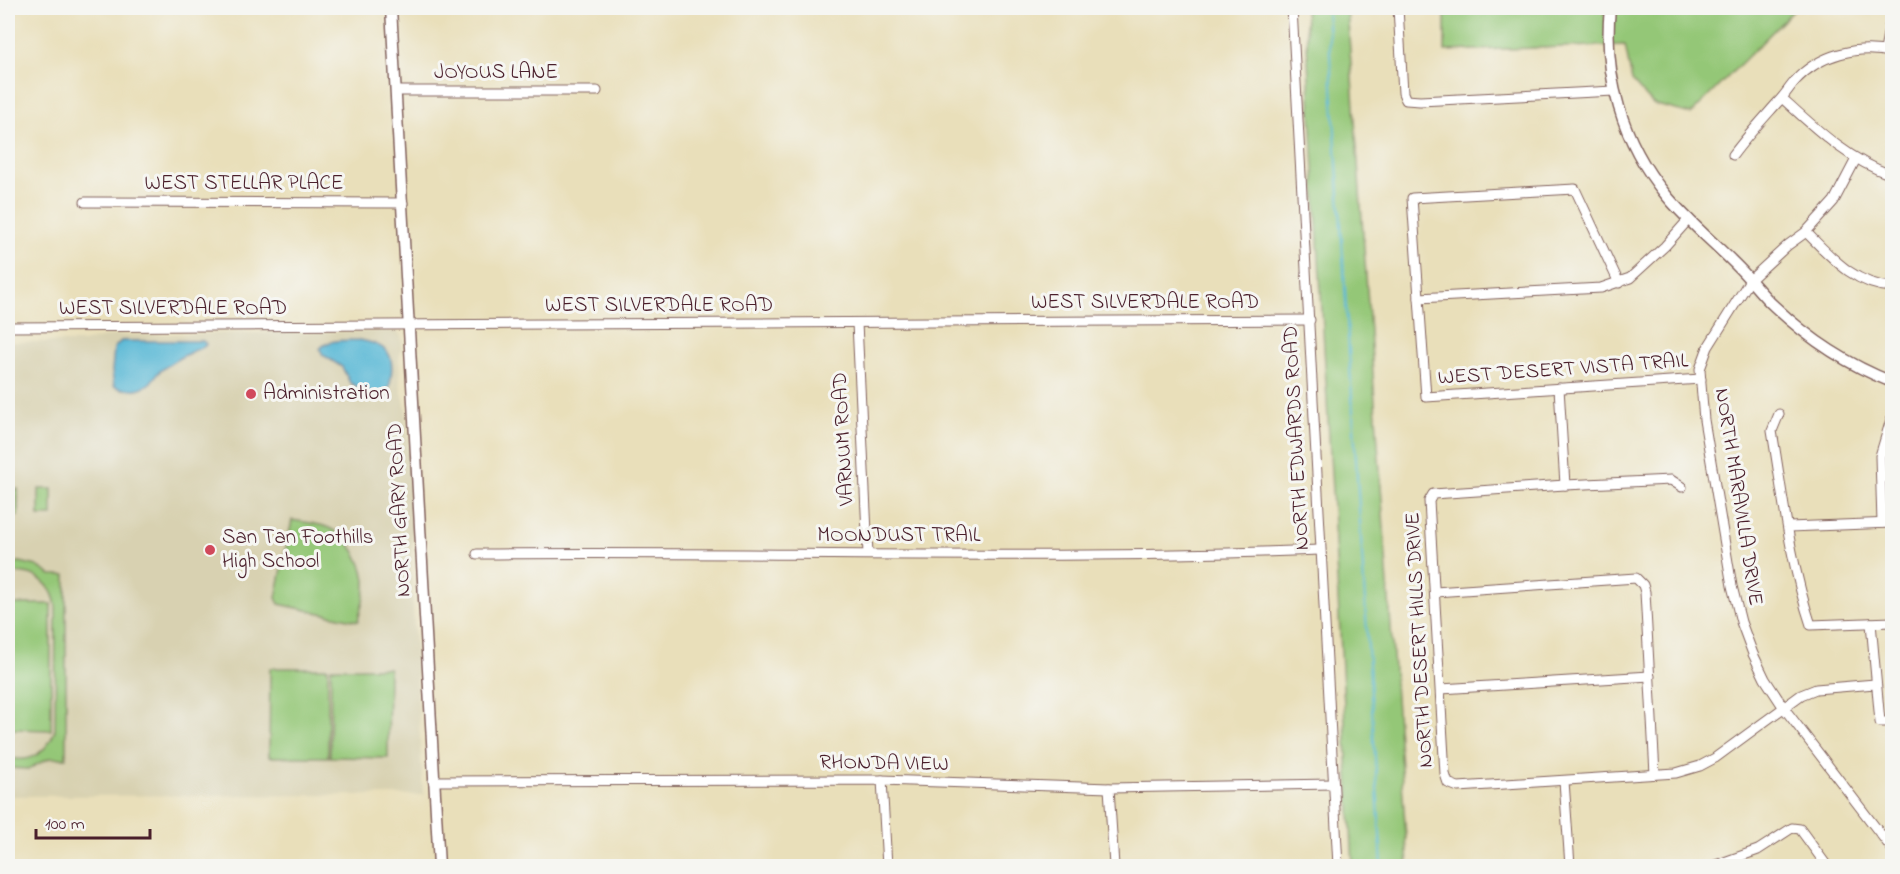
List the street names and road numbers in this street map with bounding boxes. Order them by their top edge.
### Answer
street label: JOYOUS LANE [434,58,558,88]
street label: WEST STELLAR PLACE [144,169,344,199]
street label: WEST SILVERDALE ROAD [1031,288,1259,318]
street label: WEST SILVERDALE ROAD [545,291,773,321]
street label: WEST SILVERDALE ROAD [59,294,287,324]
street label: NORTH EDWARDS ROAD [1276,325,1318,551]
street label: WEST DESERT VISTA TRAIL [1437,346,1689,394]
street label: VARNUM ROAD [826,371,863,508]
street label: NORTH MARAVILLA DRIVE [1706,386,1770,608]
street label: NORTH GARY ROAD [380,422,420,598]
street label: NORTH DESERT HILLS DRIVE [1398,512,1442,768]
street label: MOONDUST TRAIL [817,521,981,551]
street label: RHONDA VIEW [819,748,949,780]

